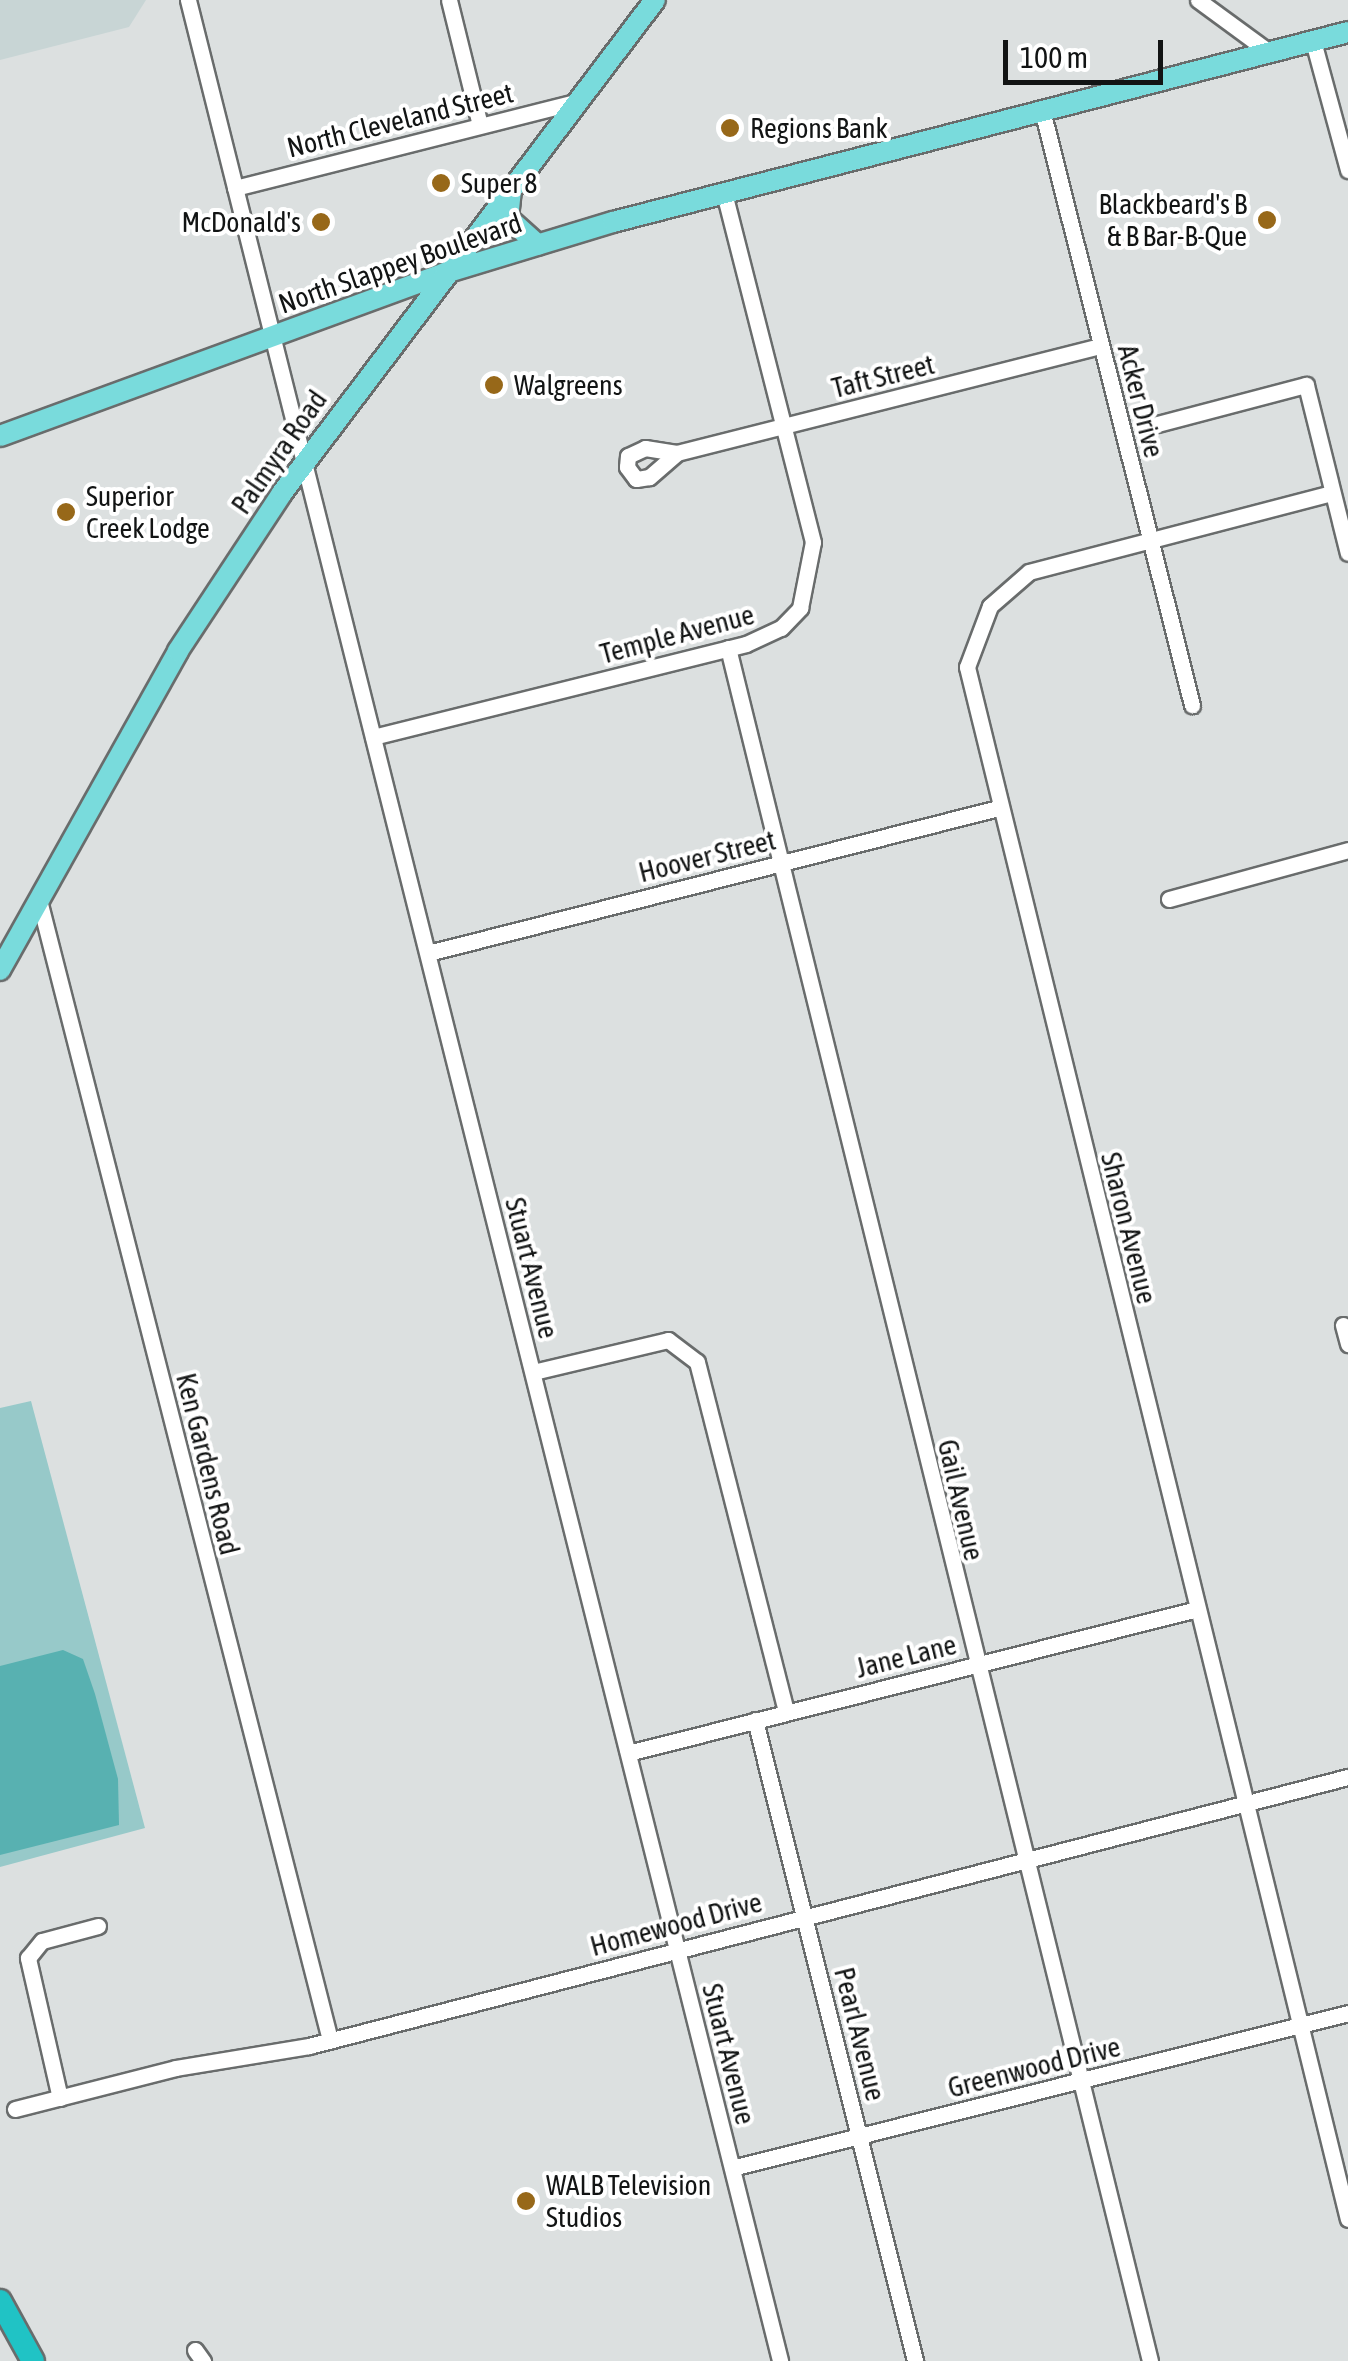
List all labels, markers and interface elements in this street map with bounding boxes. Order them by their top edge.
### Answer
scale bar [1008,20,1168,82]
text: 100 m [1020,40,1088,74]
street label: North Cleveland Street [283,76,517,164]
place label: Regions Bank [750,111,888,145]
marker: Regions Bank [719,117,741,139]
place label: Super 8 [461,166,538,200]
marker: Super 8 [430,172,452,194]
place label: Blackbeard's B & B Bar-B-Que [1098,187,1247,253]
place label: McDonald's [182,205,301,239]
street label: North Slappey Boulevard [274,206,526,320]
marker: Blackbeard's B & B Bar-B-Que [1256,209,1278,231]
marker: McDonald's [310,211,332,233]
street label: Acker Drive [1111,341,1171,461]
street label: Taft Street [828,347,938,405]
place label: Walgreens [514,368,623,402]
marker: Walgreens [483,374,505,396]
street label: Palmyra Road [224,384,334,520]
place label: Superior Creek Lodge [86,479,210,545]
marker: Superior Creek Lodge [55,501,77,523]
street label: Temple Avenue [596,597,758,671]
street label: Hoover Street [635,823,779,889]
street label: Sharon Avenue [1094,1149,1164,1307]
street label: Stuart Avenue [498,1194,566,1342]
street label: Ken Gardens Road [169,1370,247,1558]
street label: Gail Avenue [931,1436,991,1564]
street label: Jane Lane [852,1627,960,1685]
street label: Homewood Drive [587,1885,765,1963]
street label: Pearl Avenue [827,1964,893,2104]
street label: Stuart Avenue [695,1980,763,2128]
street label: Greenwood Drive [944,2029,1124,2105]
place label: WALB Television Studios [546,2168,711,2234]
marker: WALB Television Studios [515,2190,537,2212]

